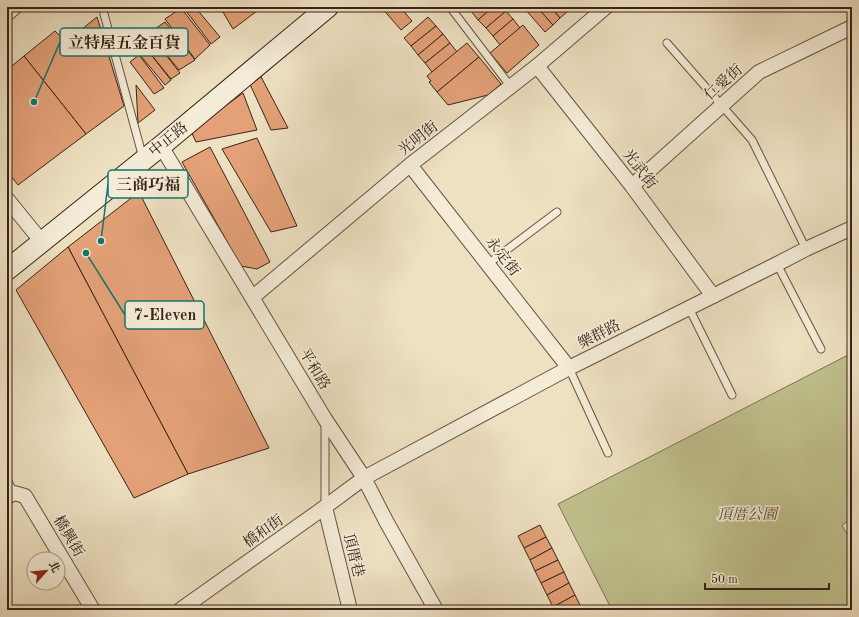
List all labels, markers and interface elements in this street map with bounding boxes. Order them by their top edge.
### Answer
callout: 立特屋五金百貨 [60,28,188,56]
text: 立特屋五金百貨 [68,34,180,52]
street label: 仁愛街 [701,61,746,104]
street label: 光明街 [395,118,441,159]
street label: 中正路 [145,119,191,160]
street label: 光武街 [619,146,660,192]
callout: 三商巧福 [108,170,188,198]
text: 三商巧福 [116,175,180,194]
street label: 永定街 [482,233,523,279]
callout: 7-Eleven [125,301,204,329]
text: 7-Eleven [134,308,196,324]
street label: 樂群路 [575,317,623,352]
street label: 平和路 [296,346,333,393]
park label: 頂厝公園 [717,506,779,523]
street label: 橋和街 [240,512,287,551]
street label: 橋興街 [50,513,87,560]
street label: 頂厝巷 [340,531,367,579]
north arrow [26,551,66,591]
text: 北 [46,559,63,575]
scale bar [705,565,829,591]
text: 50 m [711,573,738,586]

